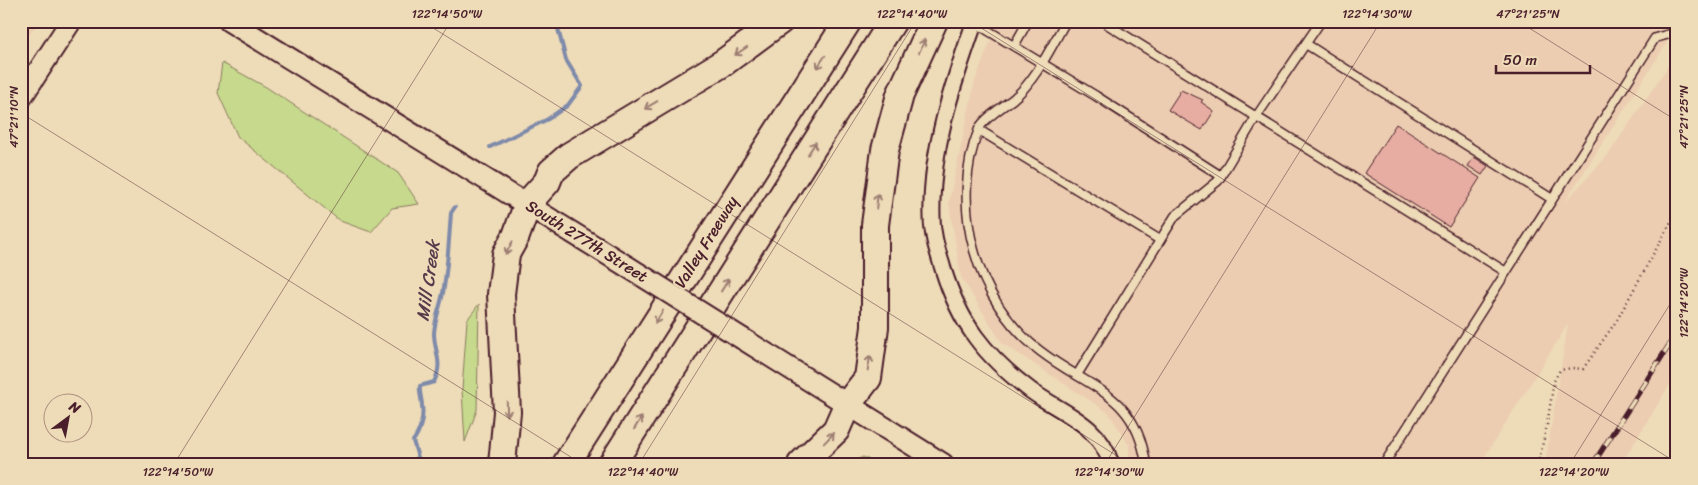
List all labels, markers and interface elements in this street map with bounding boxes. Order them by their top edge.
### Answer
text: 122°14'50"W [412,3,483,25]
text: 122°14'40"W [877,3,948,25]
text: 122°14'30"W [1342,3,1413,25]
text: 47°21'25"N [1496,3,1560,25]
one-way arrow [918,39,928,54]
scale bar [1496,42,1589,74]
one-way arrow [735,46,749,56]
text: 50 m [1503,47,1538,73]
one-way arrow [816,55,826,69]
text: 47°21'10"N [3,85,25,148]
text: 47°21'25"N [1673,85,1695,149]
one-way arrow [644,101,658,111]
one-way arrow [807,141,817,155]
street label: Valley Freeway [666,189,746,294]
street label: South 277th Street [520,192,654,290]
one-way arrow [872,194,882,210]
water label: Mill Creek [407,236,450,323]
one-way arrow [504,241,514,256]
text: 122°14'20"W [1673,267,1695,338]
one-way arrow [720,279,730,293]
one-way arrow [653,310,664,324]
one-way arrow [865,356,875,372]
north arrow [42,392,92,442]
text: N [63,394,86,421]
one-way arrow [502,400,512,417]
one-way arrow [633,416,643,430]
one-way arrow [823,431,835,444]
text: 122°14'50"W [143,461,214,483]
text: 122°14'40"W [608,461,679,483]
text: 122°14'30"W [1074,461,1145,483]
text: 122°14'20"W [1539,461,1610,483]

